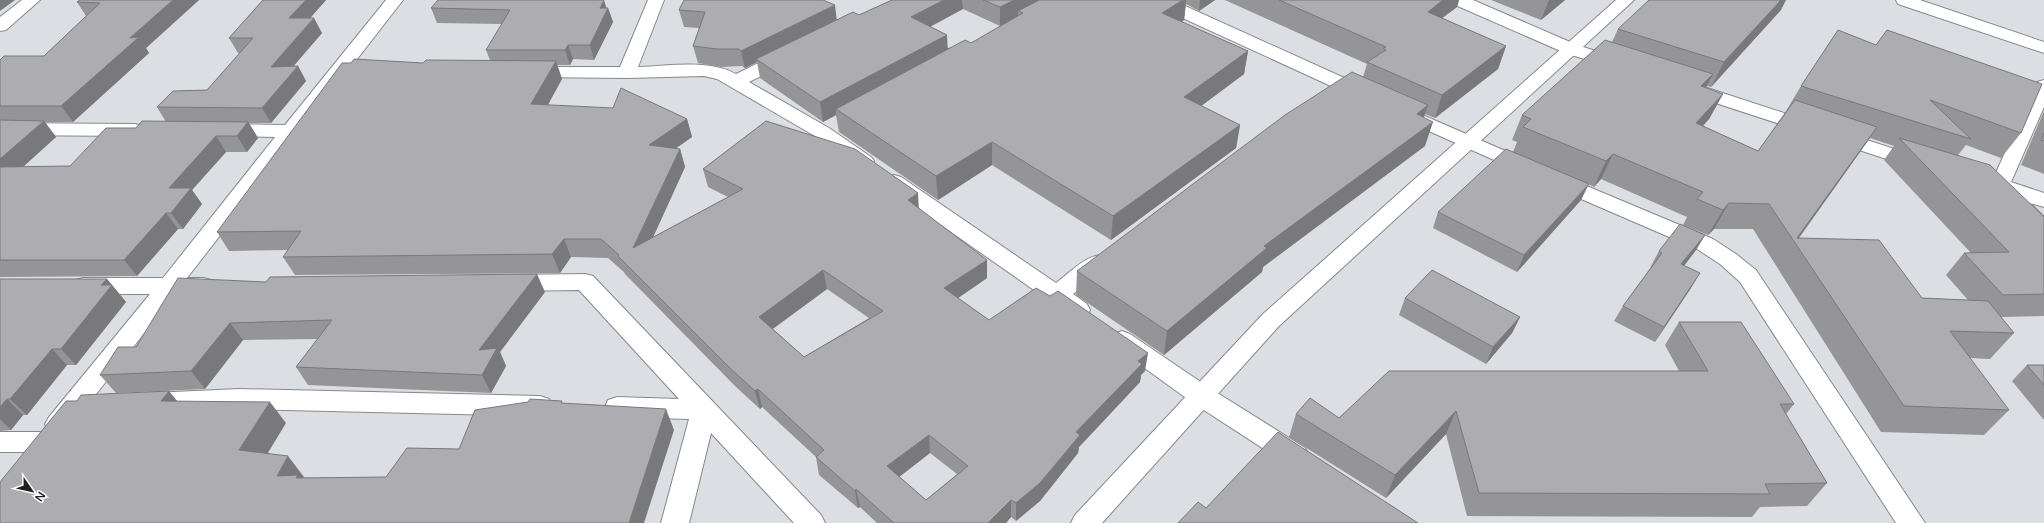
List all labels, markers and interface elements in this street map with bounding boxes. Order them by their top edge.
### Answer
north arrow [12,471,52,511]
text: N [32,489,48,504]

